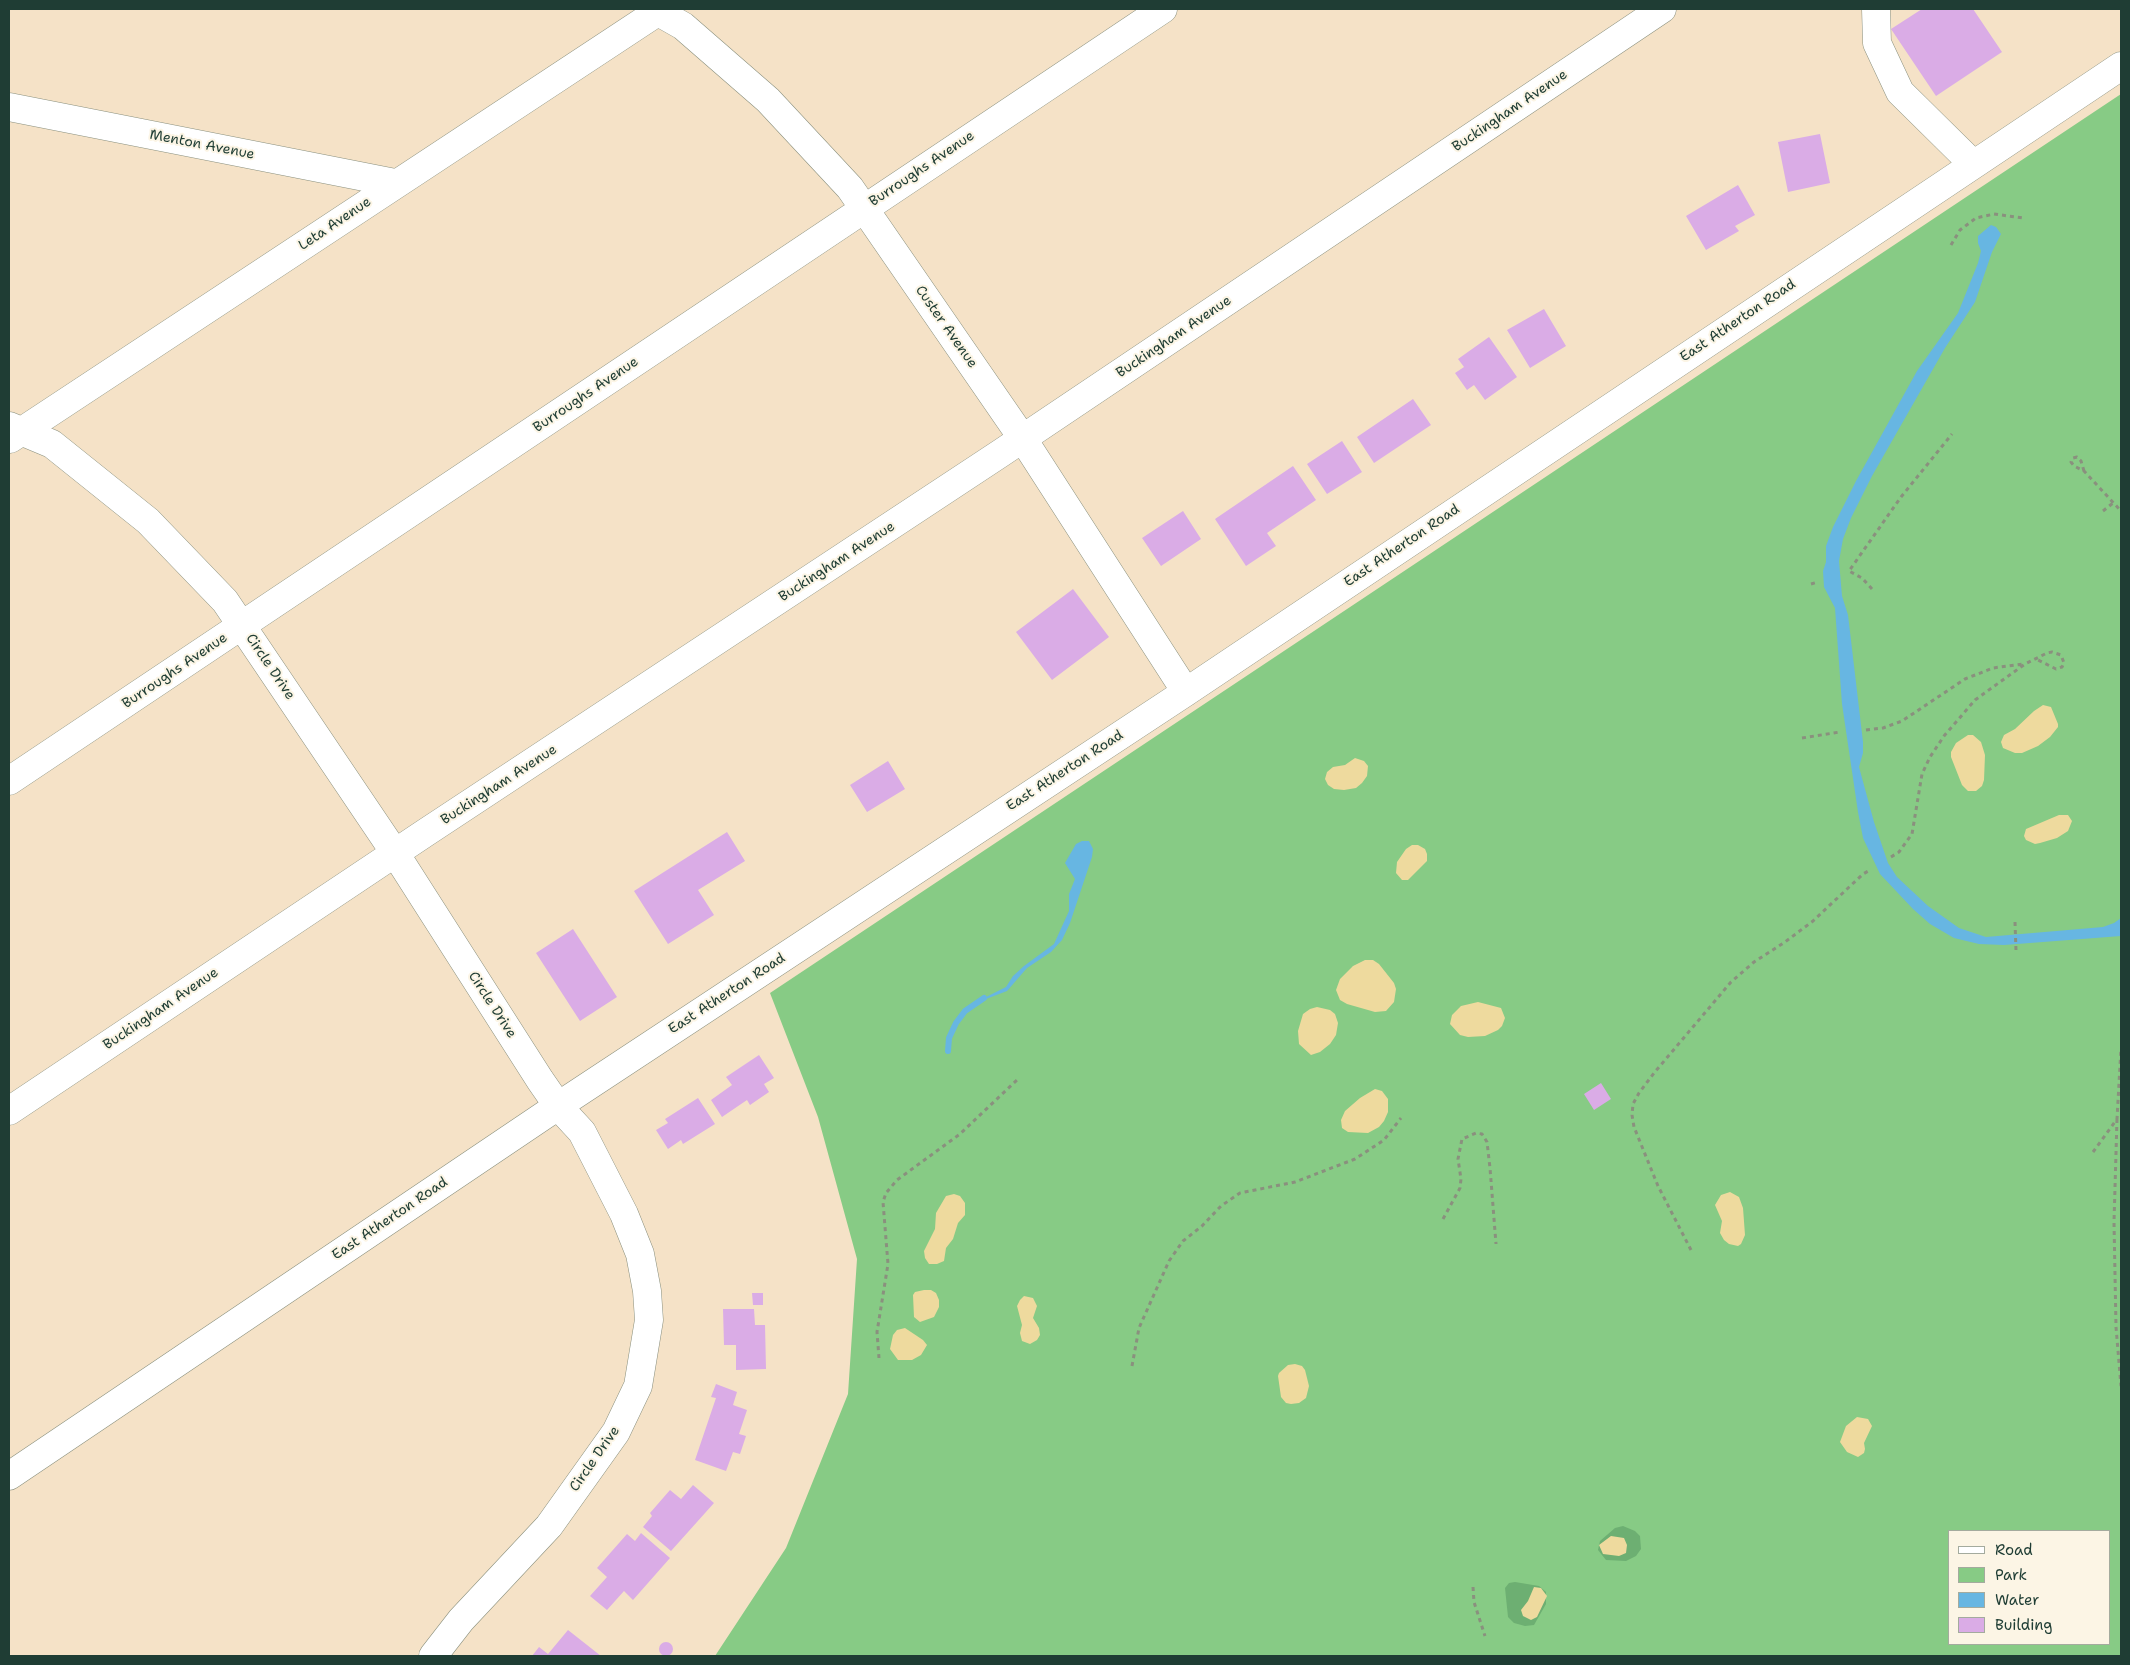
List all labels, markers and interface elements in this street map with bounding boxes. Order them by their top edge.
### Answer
street label: Buckingham Avenue [1449,66,1571,156]
street label: Menton Avenue [148,127,256,163]
street label: Burroughs Avenue [866,128,978,210]
street label: Leta Avenue [296,194,374,254]
street label: East Atherton Road [1677,276,1799,366]
street label: Custer Avenue [911,282,981,372]
street label: Buckingham Avenue [1113,292,1235,382]
street label: Burroughs Avenue [530,354,642,436]
street label: East Atherton Road [1341,501,1463,591]
street label: Buckingham Avenue [776,518,898,606]
street label: Burroughs Avenue [119,630,231,712]
street label: Circle Drive [242,631,298,703]
street label: East Atherton Road [1004,727,1126,815]
street label: Buckingham Avenue [438,741,560,829]
street label: East Atherton Road [666,950,788,1038]
street label: Buckingham Avenue [100,964,222,1054]
street label: Circle Drive [464,969,520,1041]
street label: East Atherton Road [329,1174,451,1264]
street label: Circle Drive [566,1423,624,1495]
legend [1948,1530,2110,1645]
text: Road [1995,1540,2033,1560]
text: Park [1995,1565,2027,1585]
text: Water [1995,1590,2039,1610]
text: Building [1995,1615,2052,1635]

